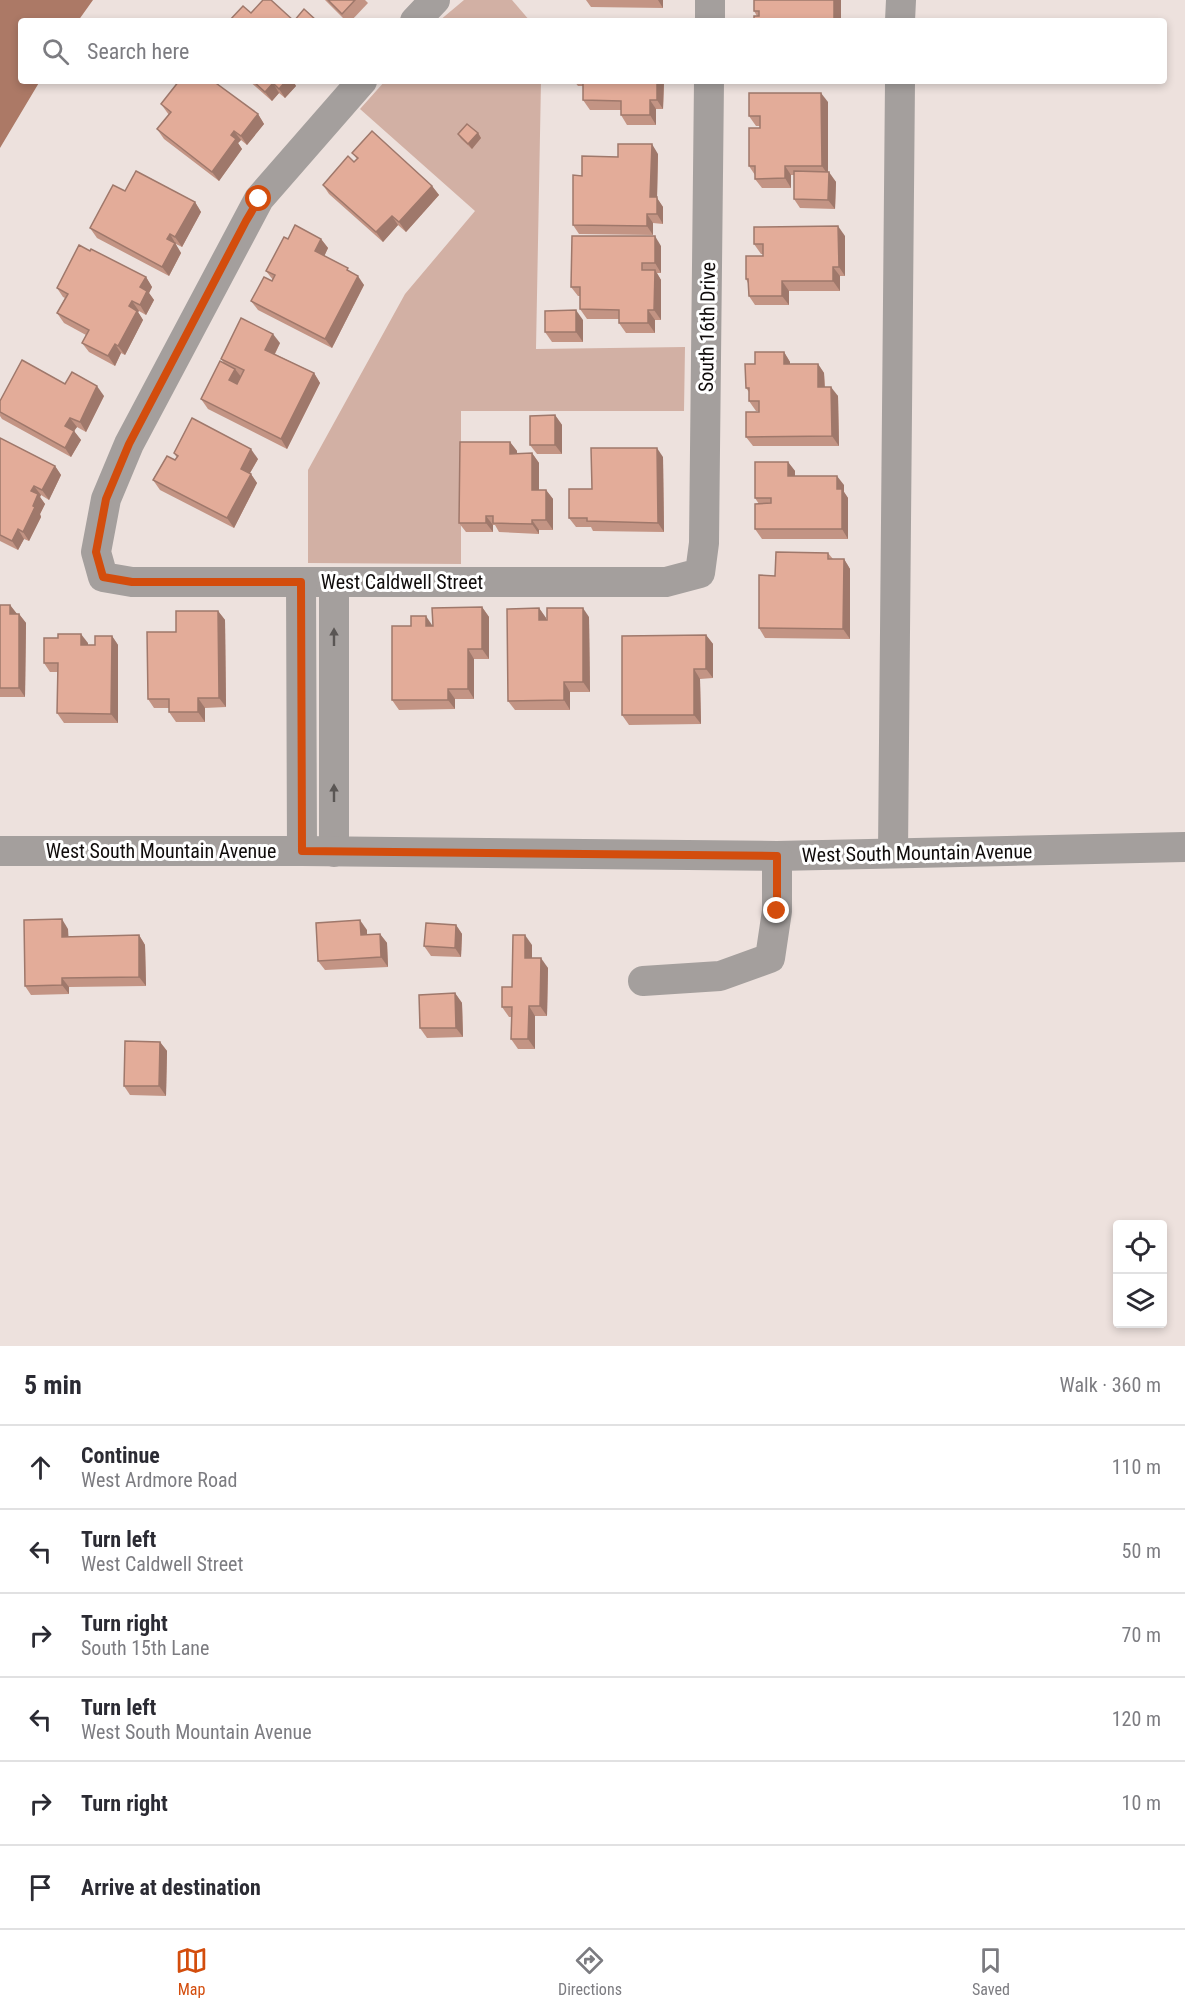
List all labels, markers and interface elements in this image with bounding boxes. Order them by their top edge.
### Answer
search box [18,18,1167,84]
icon: search [39,35,72,68]
text: Search here [87,39,189,64]
route start [245,185,271,211]
street label: South 16th Drive [694,262,720,392]
street label: West Caldwell Street [321,570,483,594]
one-way arrow [329,628,339,647]
one-way arrow [329,784,339,803]
street label: West South Mountain Avenue [46,839,276,863]
street label: West South Mountain Avenue [801,839,1033,867]
route end [763,897,789,923]
map controls [1113,1220,1167,1328]
button: locate [1113,1220,1167,1274]
button: layers [1113,1274,1167,1328]
text: 5 min [24,1370,82,1400]
text: Walk · 360 m [1060,1373,1161,1397]
text: Continue [81,1443,160,1468]
icon: ahead [24,1451,57,1484]
text: 110 m [1112,1455,1161,1479]
text: West Ardmore Road [81,1468,237,1492]
text: Turn left [81,1527,156,1552]
icon: left [24,1535,57,1568]
text: 50 m [1122,1539,1161,1563]
text: West Caldwell Street [81,1552,243,1576]
text: Turn right [81,1611,168,1636]
icon: right [24,1619,57,1652]
text: 70 m [1122,1623,1161,1647]
text: South 15th Lane [81,1636,209,1660]
text: Turn left [81,1695,156,1720]
icon: left [24,1703,57,1736]
text: 120 m [1112,1707,1161,1731]
text: West South Mountain Avenue [81,1720,312,1744]
icon: right [24,1787,57,1820]
text: Turn right [81,1791,168,1816]
text: 10 m [1122,1791,1161,1815]
icon: arrive [24,1871,57,1904]
text: Arrive at destination [81,1875,261,1900]
tab: Map [175,1944,208,1999]
tab: Directions [558,1944,622,1999]
tab: Saved [972,1944,1010,1999]

